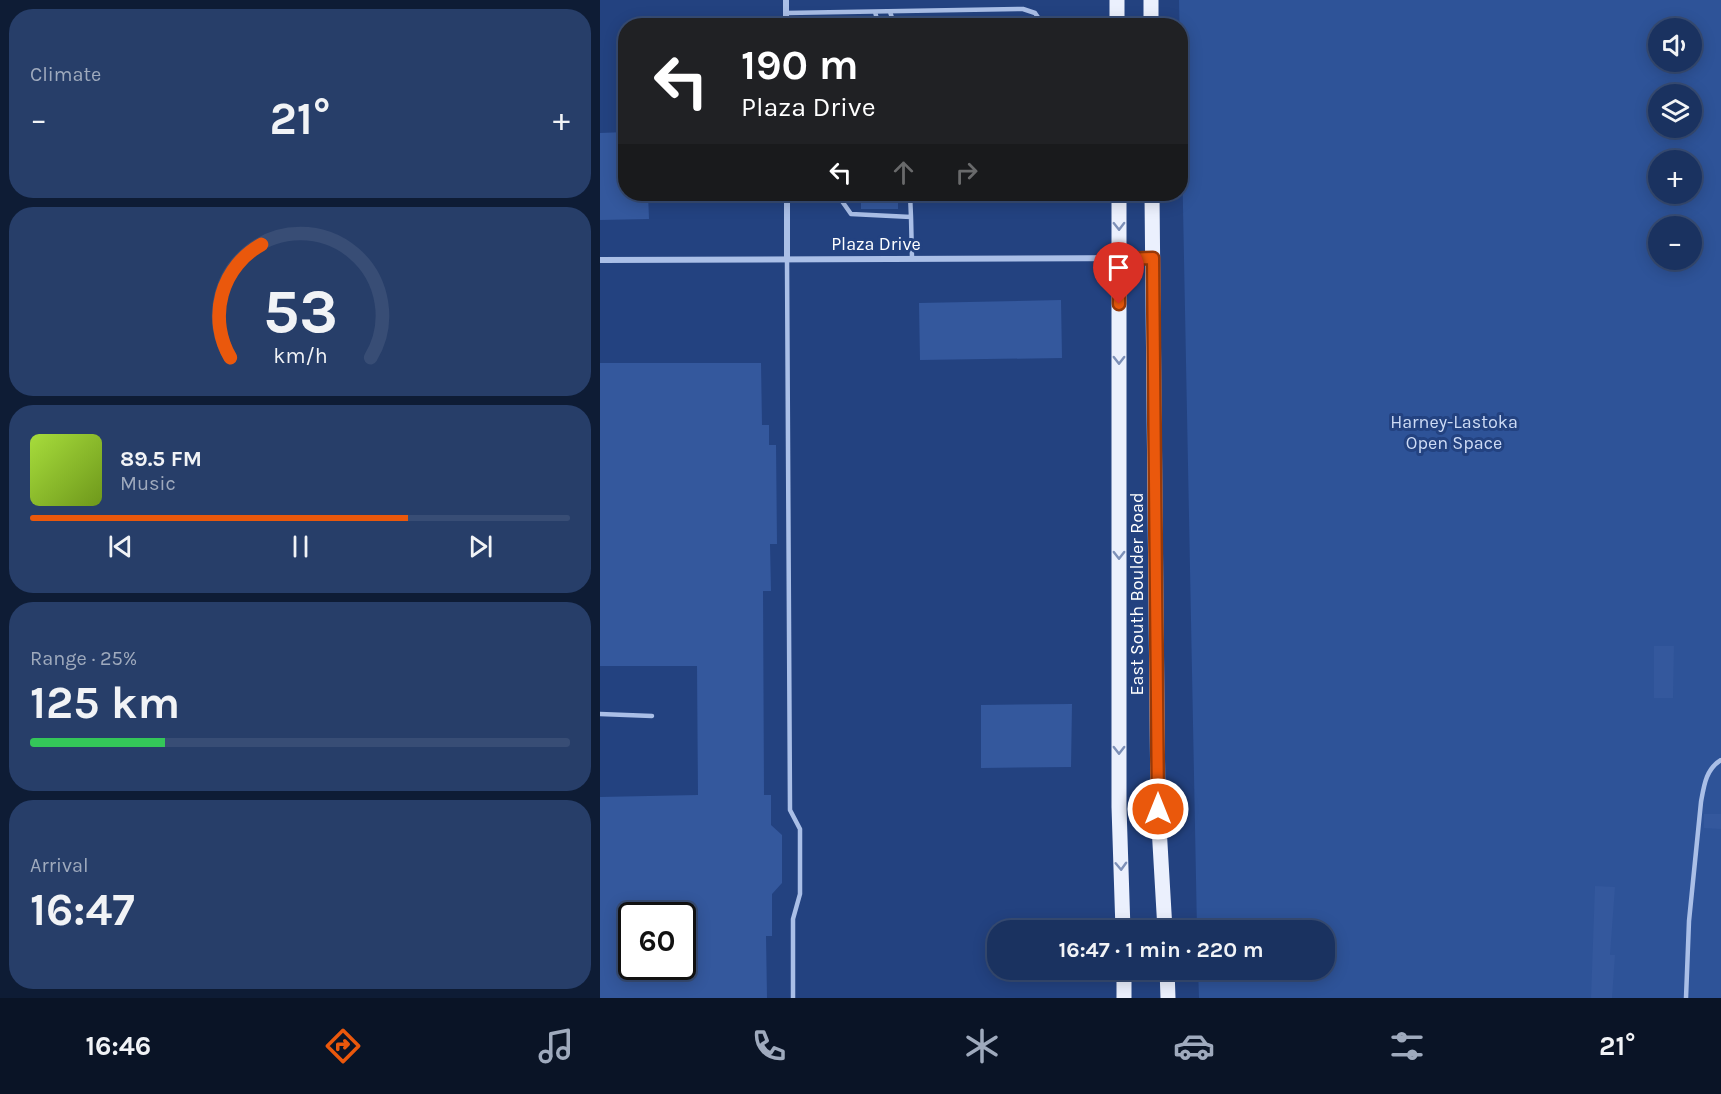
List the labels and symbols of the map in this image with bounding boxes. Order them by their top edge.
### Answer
one-way arrow [1113,222,1125,231]
street label: Plaza Drive [831,233,921,255]
pin [1093,242,1144,304]
one-way arrow [1113,355,1125,364]
park label: Harney-Lastoka Open Space [1390,411,1518,454]
street label: East South Boulder Road [1126,492,1148,696]
one-way arrow [1113,550,1125,559]
one-way arrow [1113,745,1125,754]
position arrow [1126,777,1190,841]
one-way arrow [1114,861,1127,870]
speed limit sign: 60 [618,902,696,980]

